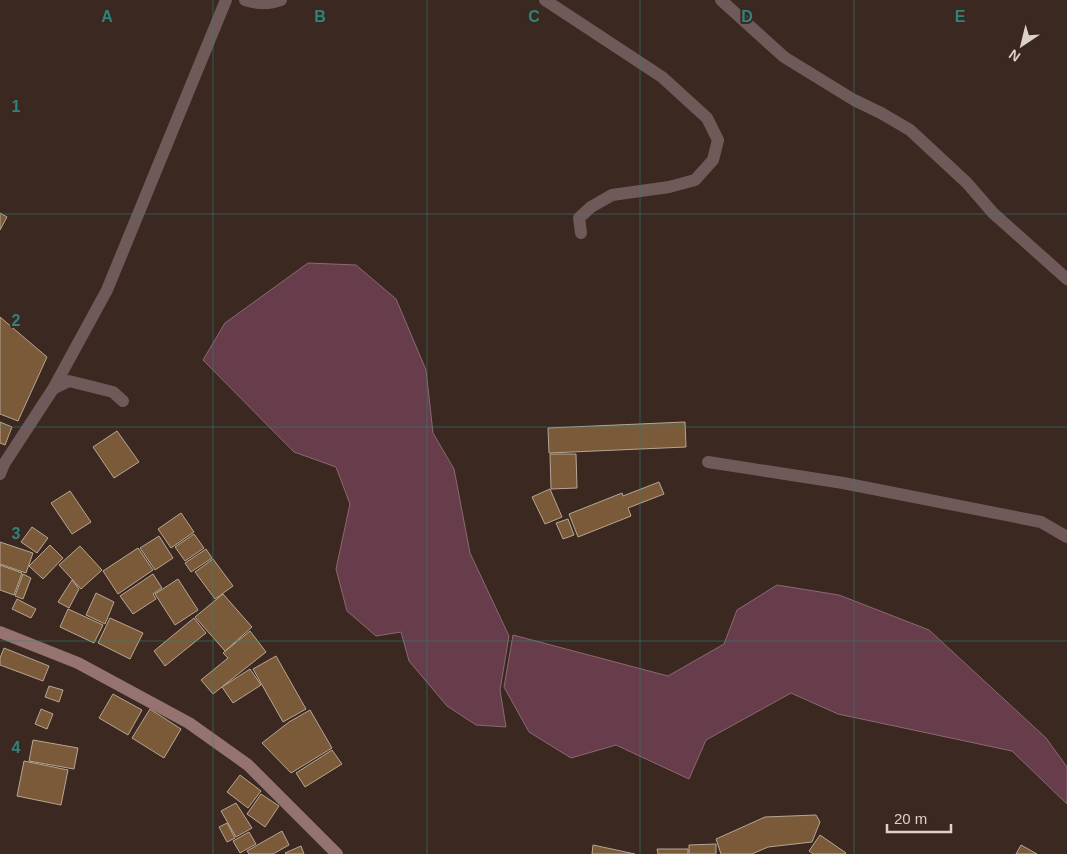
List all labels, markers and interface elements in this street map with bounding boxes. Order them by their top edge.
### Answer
text: A [101,8,113,25]
text: B [314,8,326,25]
text: C [528,8,540,25]
text: D [741,8,753,25]
text: E [955,8,966,25]
north arrow [997,20,1047,70]
text: N [1006,46,1023,65]
text: 1 [12,98,21,115]
text: 2 [12,312,21,329]
text: 3 [12,525,21,542]
text: 4 [12,739,21,756]
scale bar [887,802,951,834]
text: 20 m [894,810,927,827]

